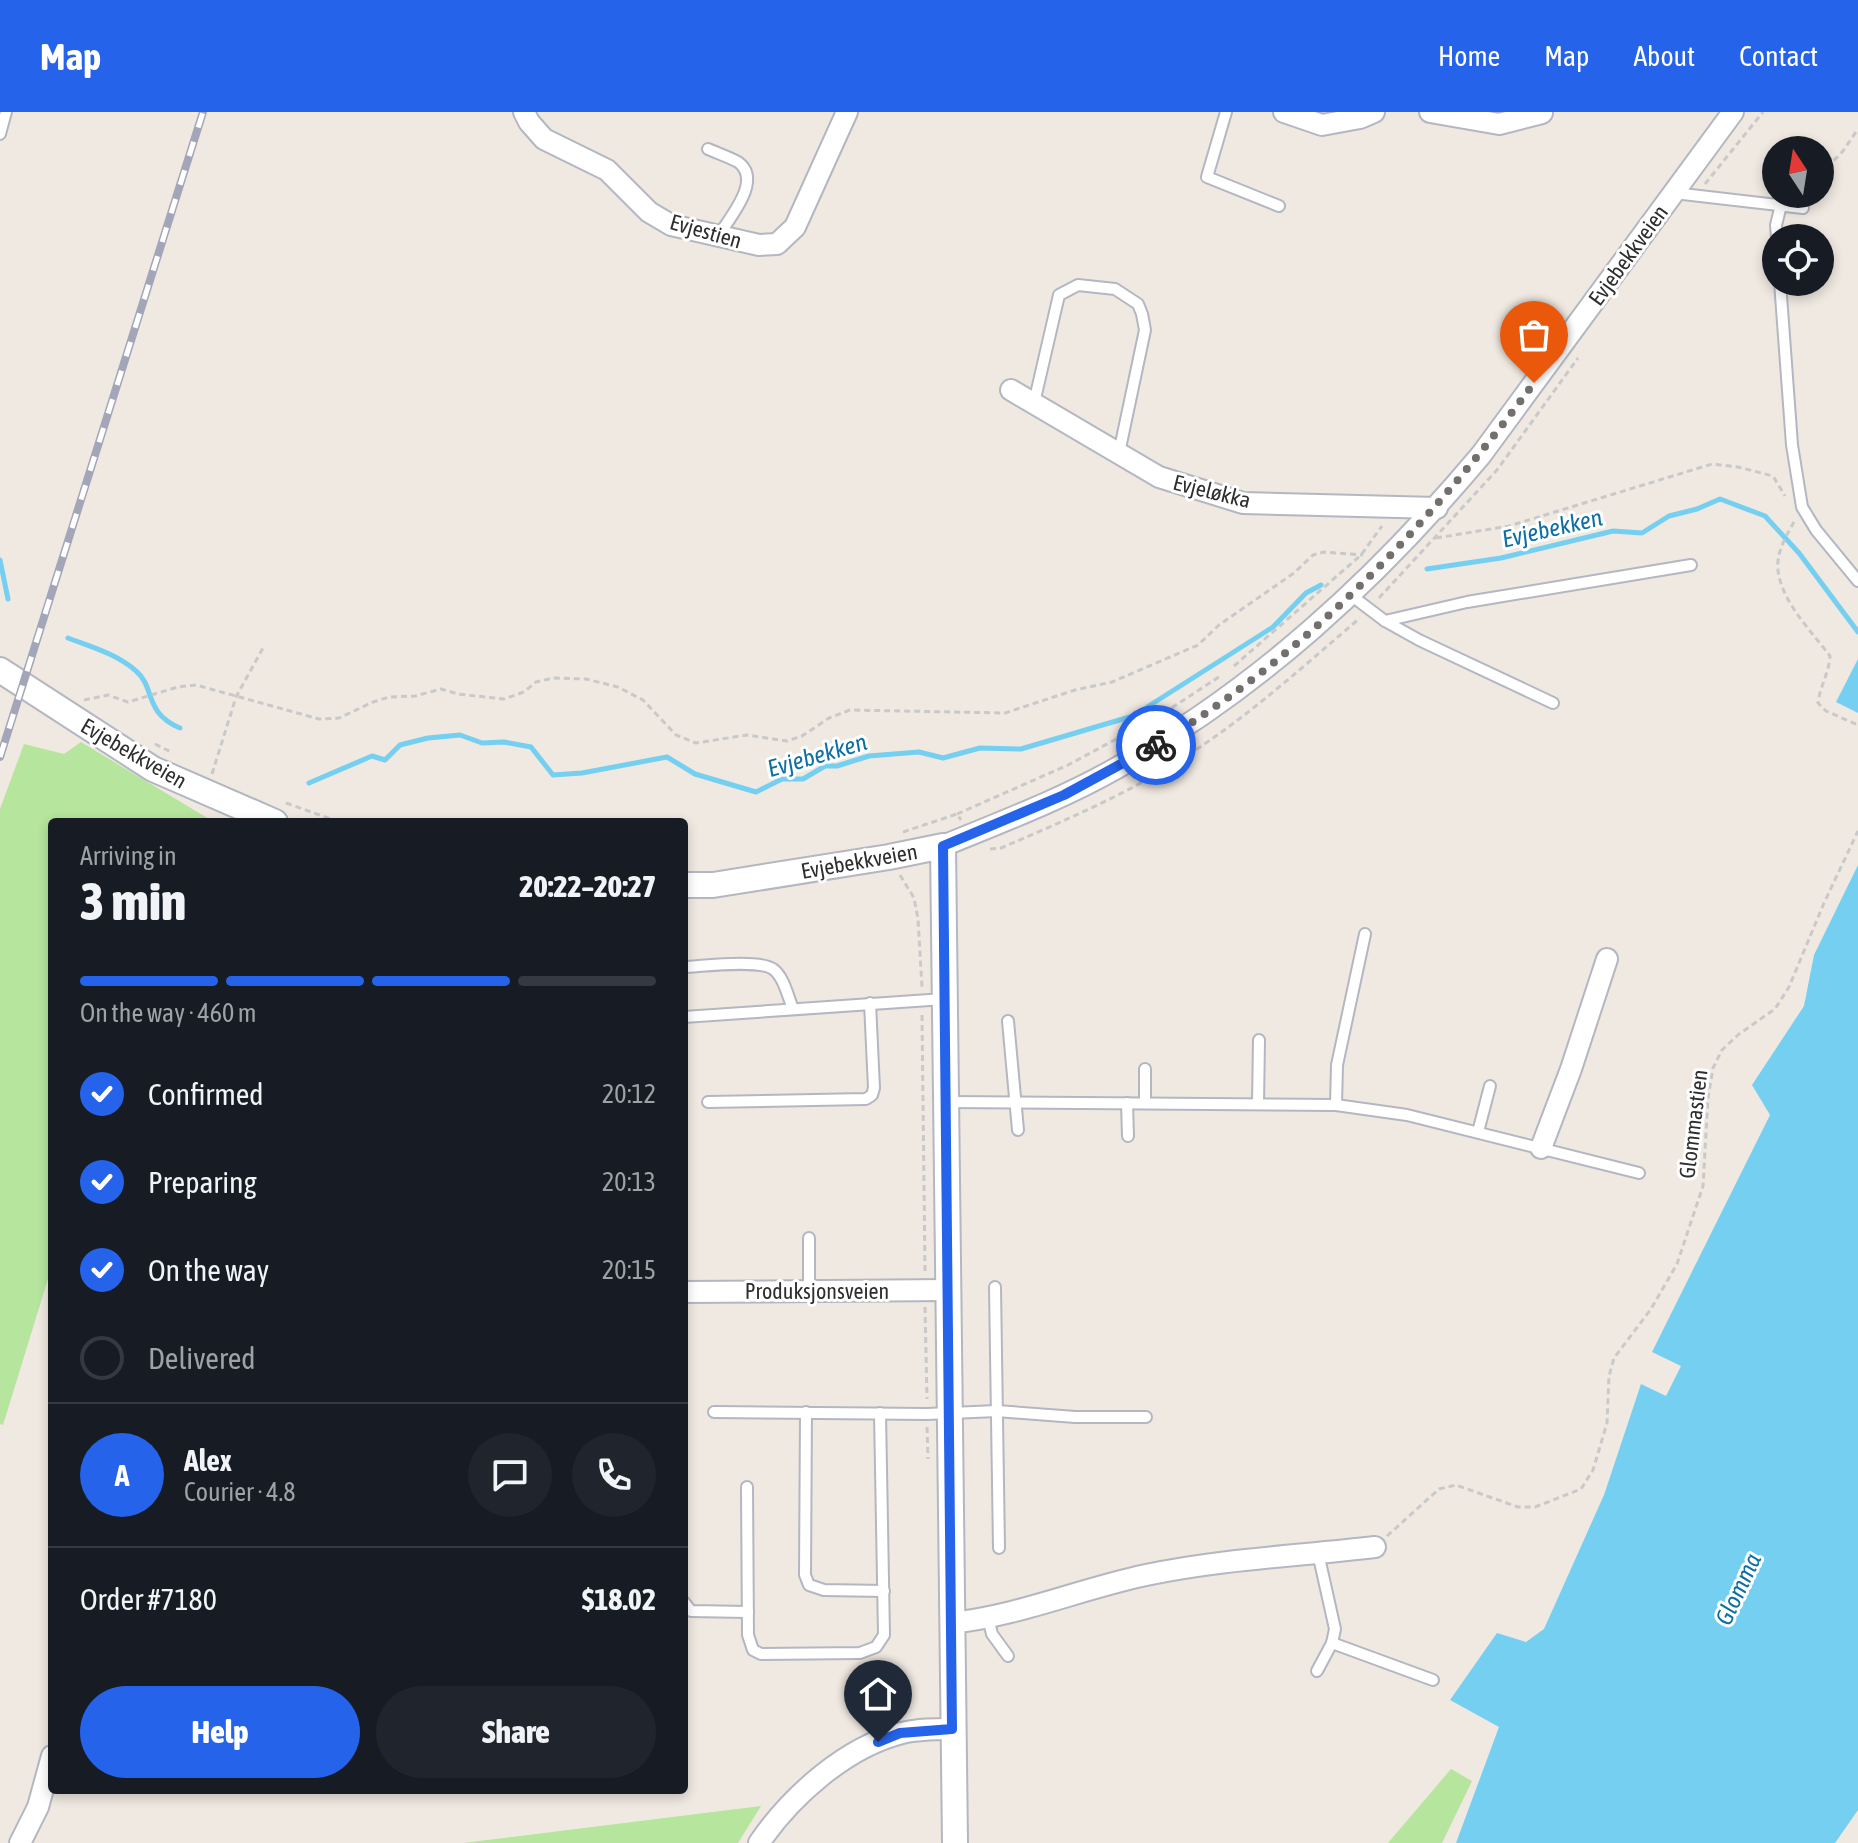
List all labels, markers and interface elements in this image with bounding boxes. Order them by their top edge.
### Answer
text: Map [40,35,101,78]
text: Home [1438,40,1500,72]
text: Map [1544,40,1589,72]
text: About [1633,40,1695,72]
text: Contact [1739,40,1818,72]
north arrow [1762,136,1834,208]
map controls [1762,136,1834,296]
street label: Evjebekkveien [1583,200,1673,310]
street label: Evjestien [667,208,745,254]
button: locate [1762,224,1834,296]
pin [1500,301,1568,383]
icon: bag [1512,313,1556,357]
street label: Evjeløkka [1171,469,1253,513]
water label: Evjebekken [1499,503,1605,553]
courier [1116,705,1196,785]
street label: Evjebekkveien [76,712,192,794]
icon: bike [1134,723,1178,767]
water label: Evjebekken [764,728,870,782]
street label: Evjebekkveien [799,838,919,884]
text: Arriving in [80,841,177,871]
text: 20:22–20:27 [519,869,656,903]
text: 3 min [80,871,186,931]
text: On the way · 460 m [80,998,257,1028]
street label: Glommastien [1673,1068,1713,1180]
icon: check [80,1072,124,1116]
text: Confirmed [148,1077,263,1111]
text: 20:12 [602,1079,656,1109]
icon: check [80,1160,124,1204]
text: Preparing [148,1165,257,1199]
text: 20:13 [602,1167,656,1197]
icon: check [80,1248,124,1292]
text: On the way [148,1253,269,1287]
text: 20:15 [602,1255,656,1285]
street label: Produksjonsveien [745,1278,889,1304]
text: Delivered [148,1341,256,1375]
button: chat [468,1433,552,1517]
button: phone [572,1433,656,1517]
text: Alex [184,1443,232,1477]
text: A [115,1458,129,1492]
text: Courier · 4.8 [184,1477,295,1507]
water label: Glomma [1710,1549,1766,1629]
text: Order #7180 [80,1582,217,1616]
text: $18.02 [582,1582,656,1616]
pin [844,1660,912,1742]
icon: home [856,1672,900,1716]
button: Help [80,1686,360,1778]
button: Share [376,1686,656,1778]

